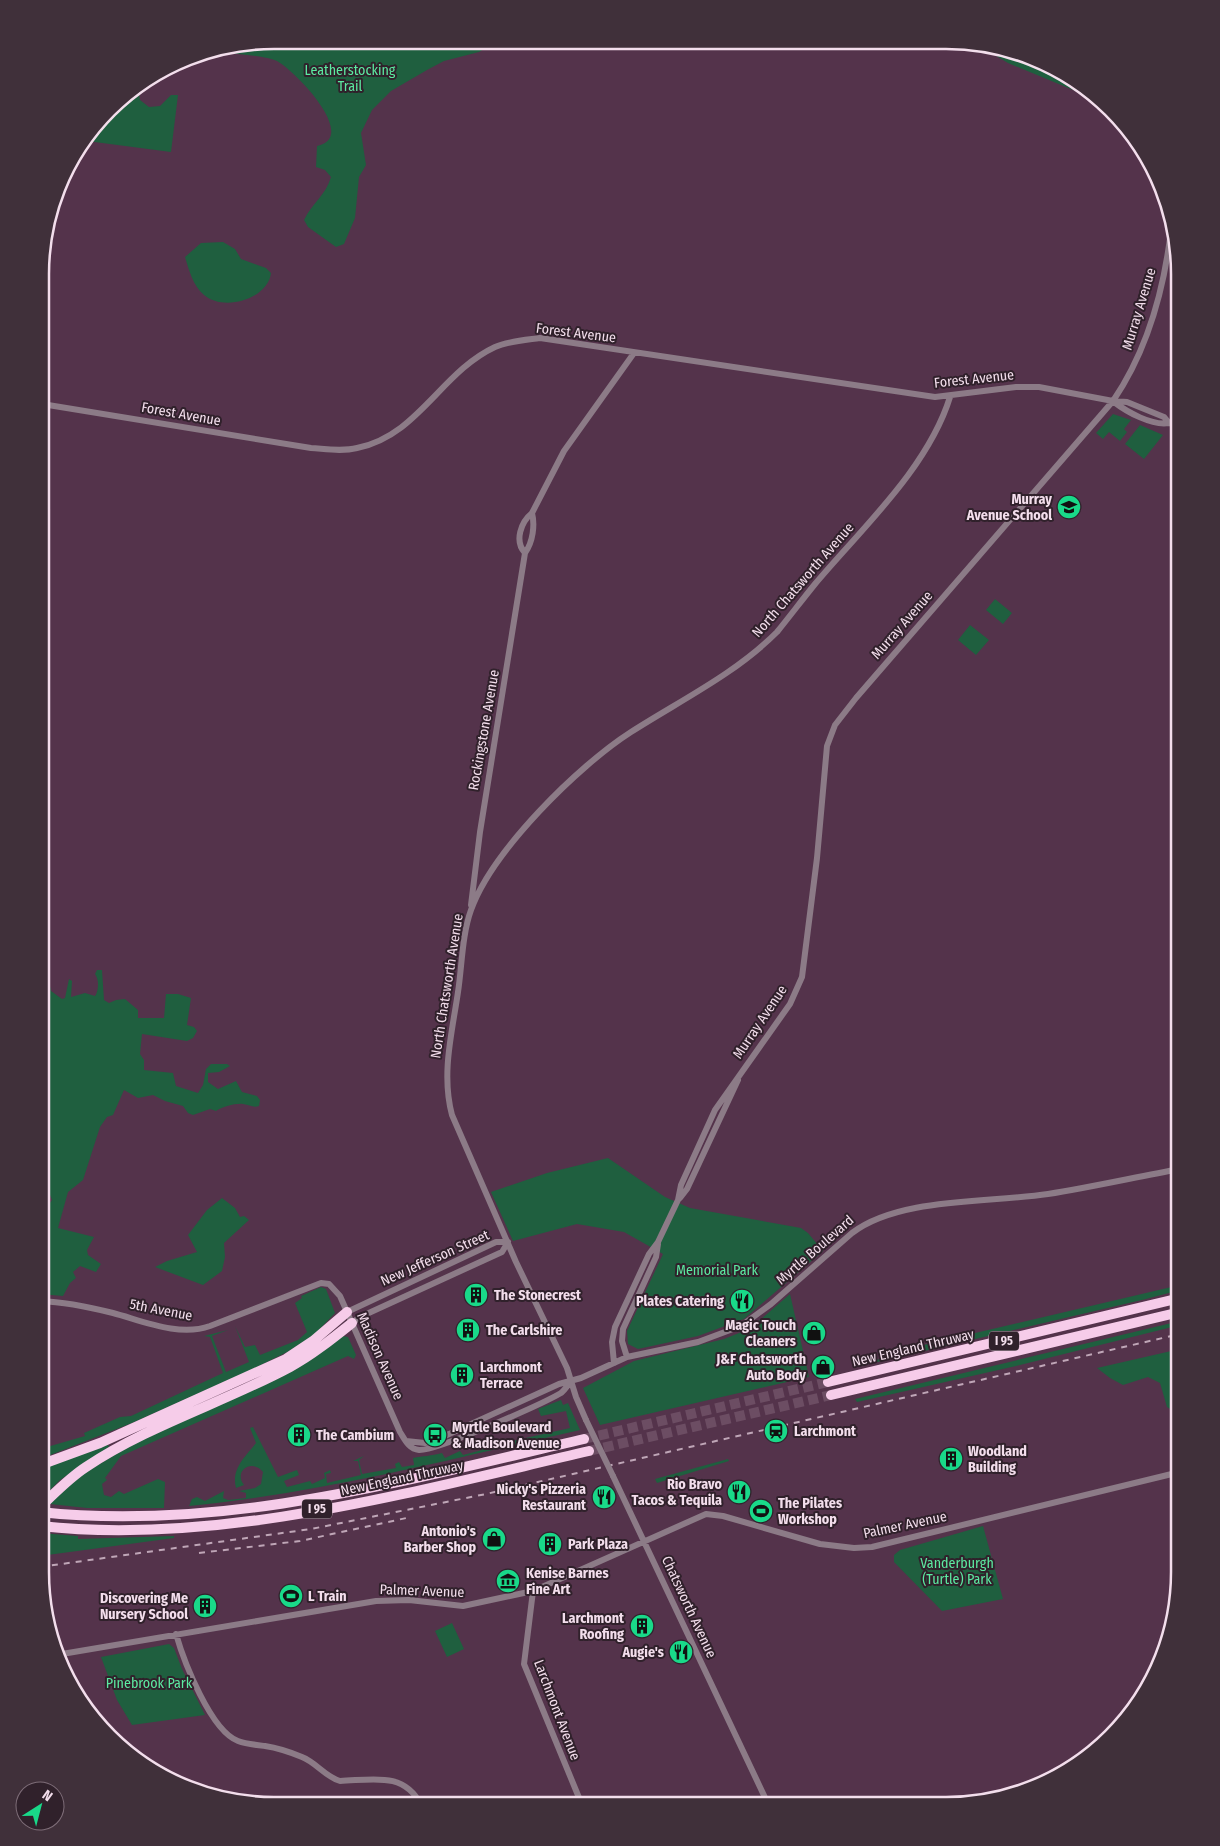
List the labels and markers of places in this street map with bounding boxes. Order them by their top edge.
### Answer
place label: Murray Avenue School [966,491,1052,524]
school or university icon: Murray Avenue School [1056,494,1082,520]
building icon: The Stonecrest [463,1282,489,1308]
place label: The Stonecrest [494,1287,582,1304]
restaurant icon: Plates Catering [729,1288,755,1314]
place label: Plates Catering [636,1293,724,1310]
building icon: The Carlshire [455,1317,481,1343]
place label: Magic Touch Cleaners [725,1317,796,1350]
shop icon: Magic Touch Cleaners [801,1320,827,1346]
place label: The Carlshire [486,1322,562,1339]
place label: J&F Chatsworth Auto Body [715,1351,806,1384]
shop icon: J&F Chatsworth Auto Body [810,1354,836,1380]
place label: Larchmont Terrace [480,1359,543,1392]
building icon: Larchmont Terrace [449,1362,475,1388]
station icon: Larchmont [763,1418,789,1444]
place label: Myrtle Boulevard & Madison Avenue [452,1419,560,1452]
building icon: The Cambium [286,1422,312,1448]
bus stop icon: Myrtle Boulevard & Madison Avenue [422,1422,448,1448]
place label: Larchmont [794,1423,857,1440]
place label: The Cambium [316,1427,395,1444]
place label: Woodland Building [968,1443,1027,1476]
building icon: Woodland Building [938,1446,964,1472]
place label: Rio Bravo Tacos & Tequila [632,1476,723,1509]
restaurant icon: Rio Bravo Tacos & Tequila [726,1479,752,1505]
place label: Nicky's Pizzeria Restaurant [496,1481,587,1514]
restaurant icon: Nicky's Pizzeria Restaurant [591,1484,617,1510]
place label: The Pilates Workshop [778,1495,842,1528]
sports icon: The Pilates Workshop [748,1498,774,1524]
place label: Antonio's Barber Shop [404,1523,476,1556]
shop icon: Antonio's Barber Shop [481,1526,507,1552]
building icon: Park Plaza [537,1531,563,1557]
place label: Park Plaza [568,1536,628,1553]
place label: Kenise Barnes Fine Art [526,1565,609,1598]
museum icon: Kenise Barnes Fine Art [495,1568,521,1594]
sports icon: L Train [278,1583,304,1609]
place label: L Train [308,1588,347,1605]
place label: Discovering Me Nursery School [100,1590,188,1623]
building icon: Discovering Me Nursery School [192,1593,218,1619]
place label: Larchmont Roofing [562,1610,625,1643]
building icon: Larchmont Roofing [629,1613,655,1639]
restaurant icon: Augie's [668,1639,694,1665]
place label: Augie's [621,1644,664,1661]

